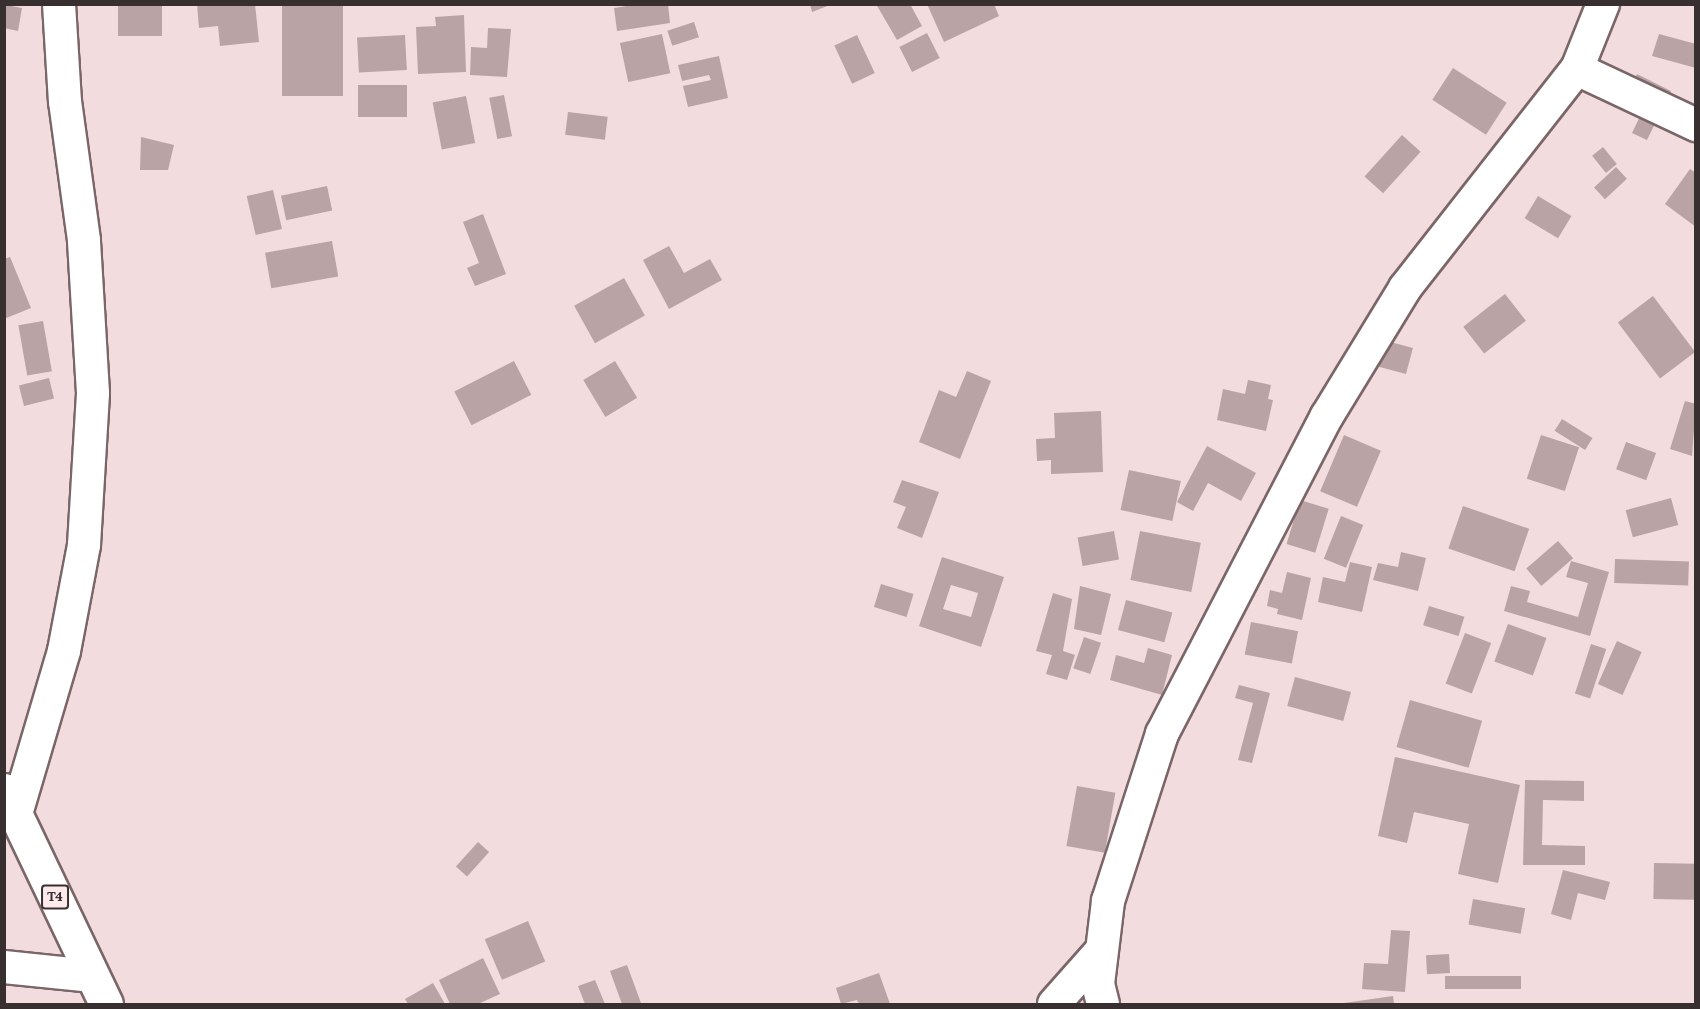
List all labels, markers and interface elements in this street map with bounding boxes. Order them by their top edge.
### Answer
road number: T4 [40,885,70,909]

